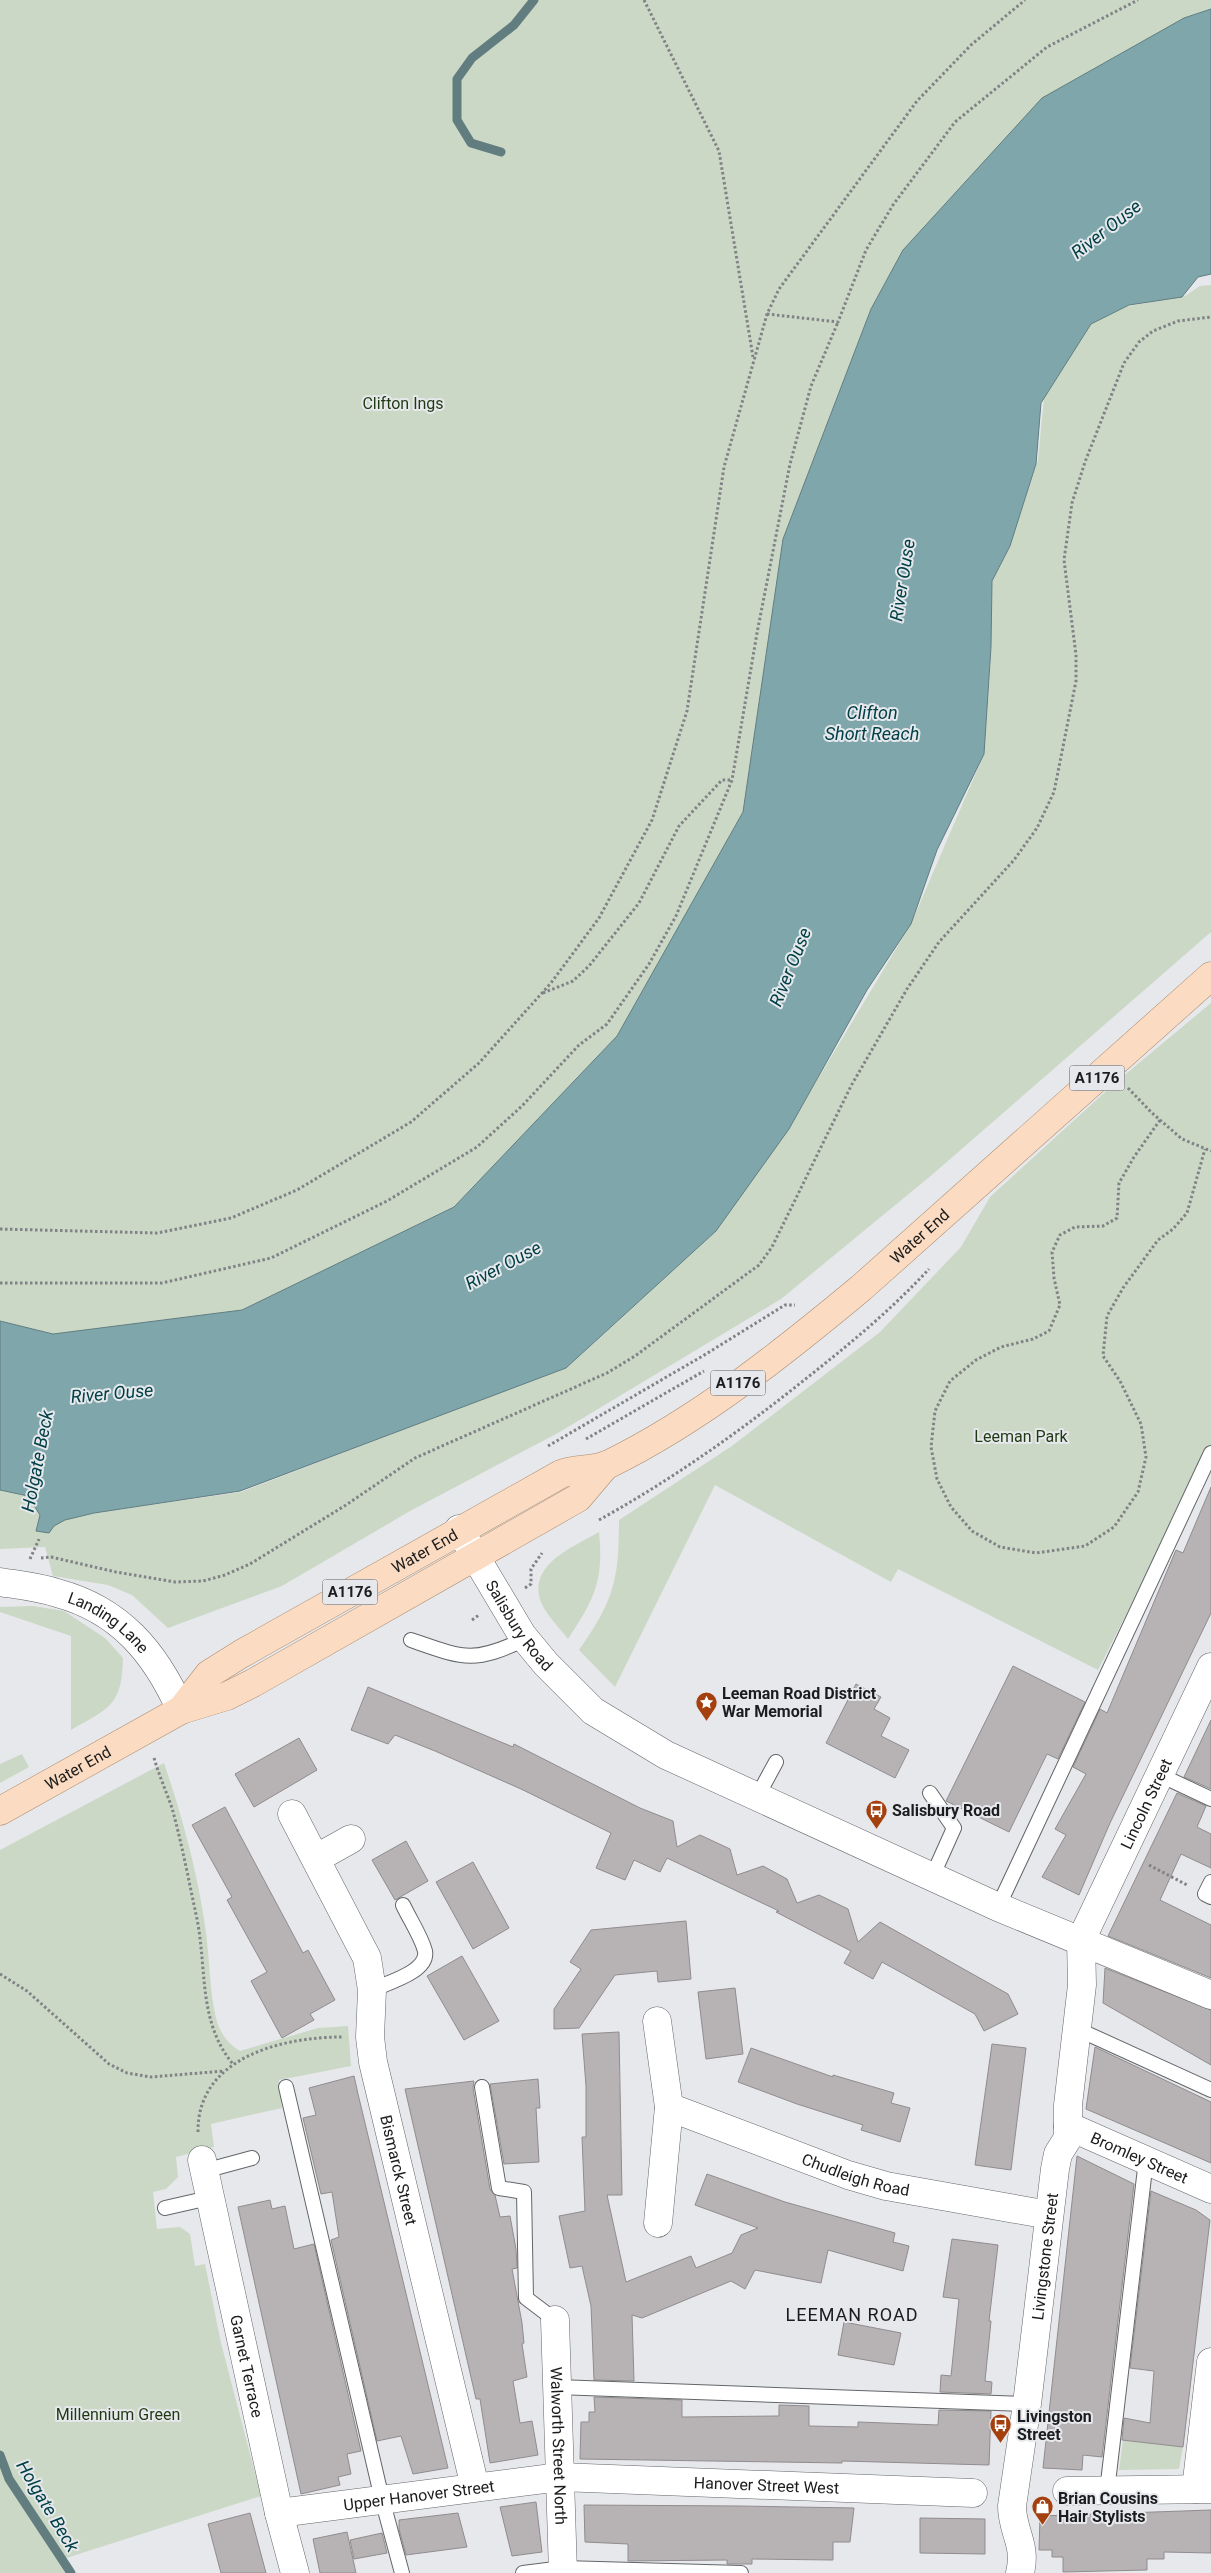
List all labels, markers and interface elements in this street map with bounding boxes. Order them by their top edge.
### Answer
water label: River Ouse [1067,195,1145,263]
park label: Clifton Ings [362,394,444,413]
water label: River Ouse [885,537,919,623]
water label: Clifton Short Reach [825,702,919,744]
water label: River Ouse [765,925,815,1009]
road number: A1176 [1070,1066,1124,1090]
street label: Water End [886,1205,953,1267]
water label: River Ouse [461,1236,545,1294]
road number: A1176 [710,1370,766,1396]
water label: River Ouse [70,1379,154,1407]
water label: Holgate Beck [17,1407,57,1514]
park label: Leeman Park [974,1427,1069,1446]
street label: Water End [388,1525,461,1577]
street label: Salisbury Road [482,1577,557,1675]
road number: A1176 [322,1580,378,1604]
street label: Landing Lane [66,1588,153,1657]
place label: Leeman Road District War Memorial [722,1684,877,1721]
place icon: Leeman Road District War Memorial [694,1690,718,1721]
street label: Water End [41,1742,114,1794]
street label: Lincoln Street [1116,1755,1176,1852]
bus stop icon: Salisbury Road [864,1798,888,1829]
place label: Salisbury Road [892,1801,1000,1820]
street label: Bismarck Street [377,2113,421,2227]
street label: Bromley Street [1088,2128,1191,2187]
street label: Chudleigh Road [799,2149,911,2200]
street label: Livingstone Street [1028,2192,1062,2321]
district label: LEEMAN ROAD [786,2304,918,2325]
street label: Garnet Terrace [227,2313,267,2419]
street label: Walworth Street North [547,2367,571,2525]
park label: Millennium Green [56,2405,180,2424]
place label: Livingston Street [1017,2407,1092,2444]
bus stop icon: Livingston Street [989,2413,1013,2444]
water label: Holgate Beck [12,2456,84,2557]
street label: Hanover Street West [693,2473,840,2497]
street label: Upper Hanover Street [342,2476,495,2514]
place label: Brian Cousins Hair Stylists [1058,2489,1158,2526]
shop icon: Brian Cousins Hair Stylists [1030,2495,1054,2526]

